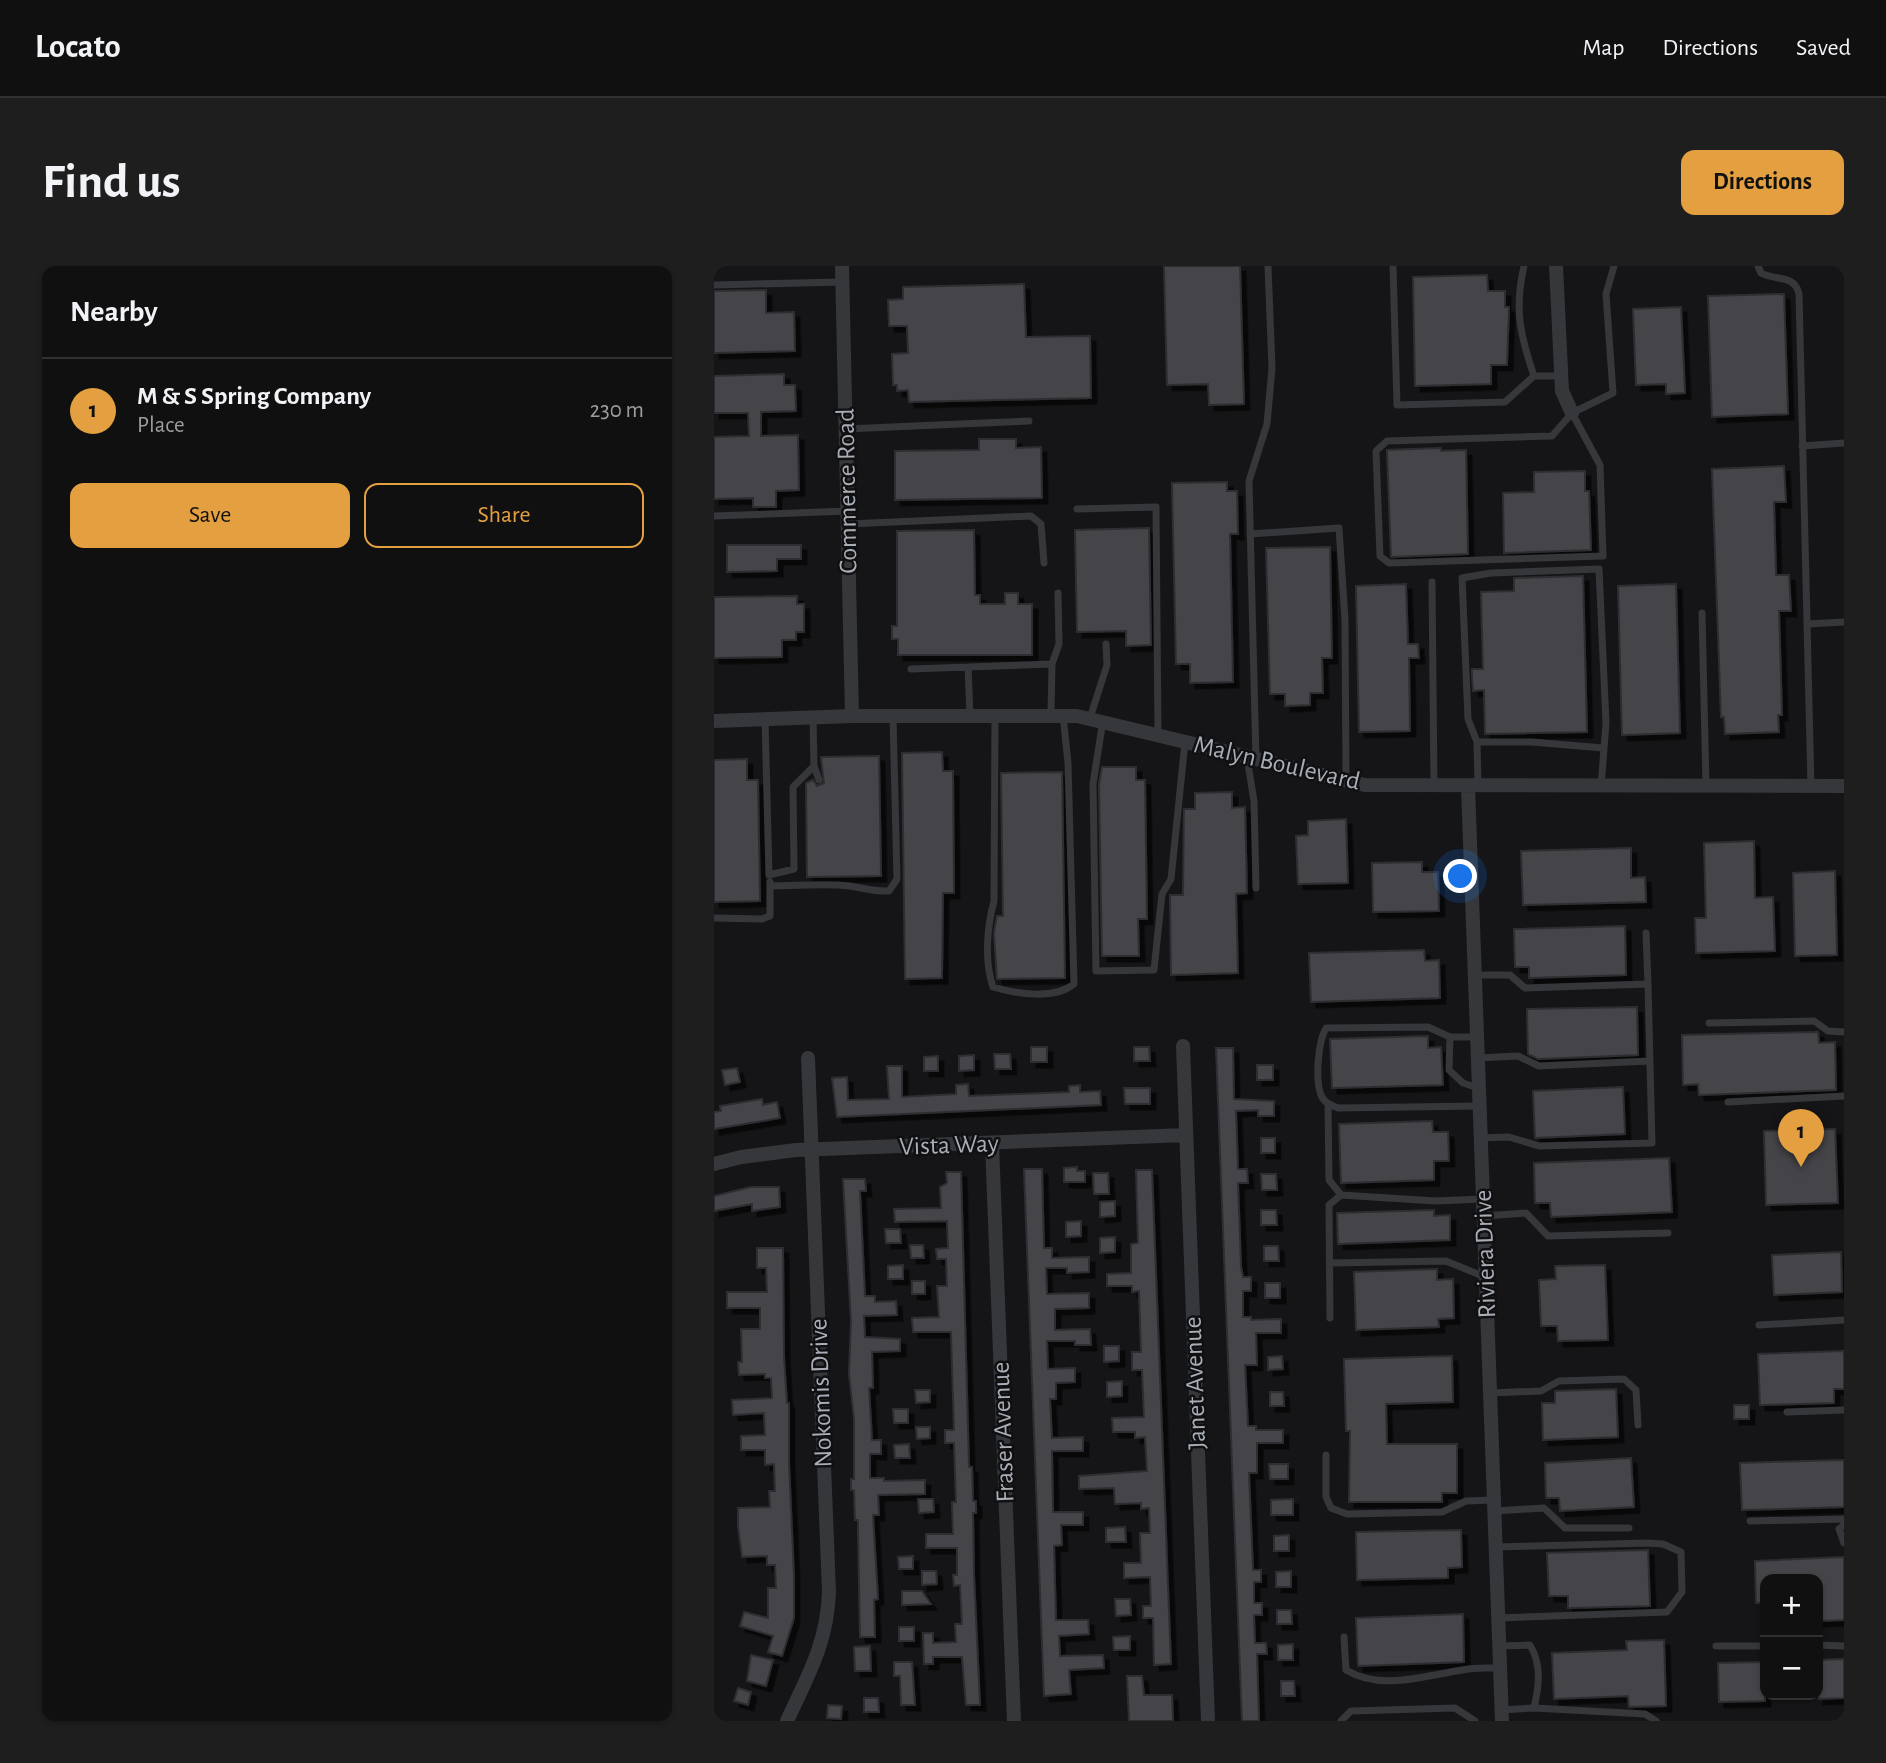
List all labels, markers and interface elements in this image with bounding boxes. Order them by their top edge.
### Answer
text: Locato [35,31,121,64]
text: Map [1582,36,1624,60]
text: Directions [1662,36,1758,60]
text: Saved [1796,36,1851,60]
button: Directions [1681,150,1844,215]
text: Find us [42,158,181,207]
text: Nearby [70,297,158,327]
text: M & S Spring Company [137,383,371,409]
text: 1 [89,399,97,422]
text: 230 m [590,399,644,422]
street label: Commerce Road [833,408,861,574]
text: Place [137,414,185,437]
button: Save [70,483,350,548]
button: Share [364,483,644,548]
street label: Malyn Boulevard [1191,731,1363,795]
your location [1443,859,1477,893]
pin: 1 [1778,1109,1824,1167]
street label: Vista Way [899,1130,999,1160]
street label: Riviera Drive [1470,1189,1500,1319]
street label: Janet Avenue [1180,1316,1210,1450]
street label: Nokomis Drive [805,1318,837,1468]
street label: Fraser Avenue [988,1361,1018,1503]
map controls [1760,1574,1823,1700]
button: + [1760,1574,1823,1637]
button: − [1760,1637,1823,1700]

